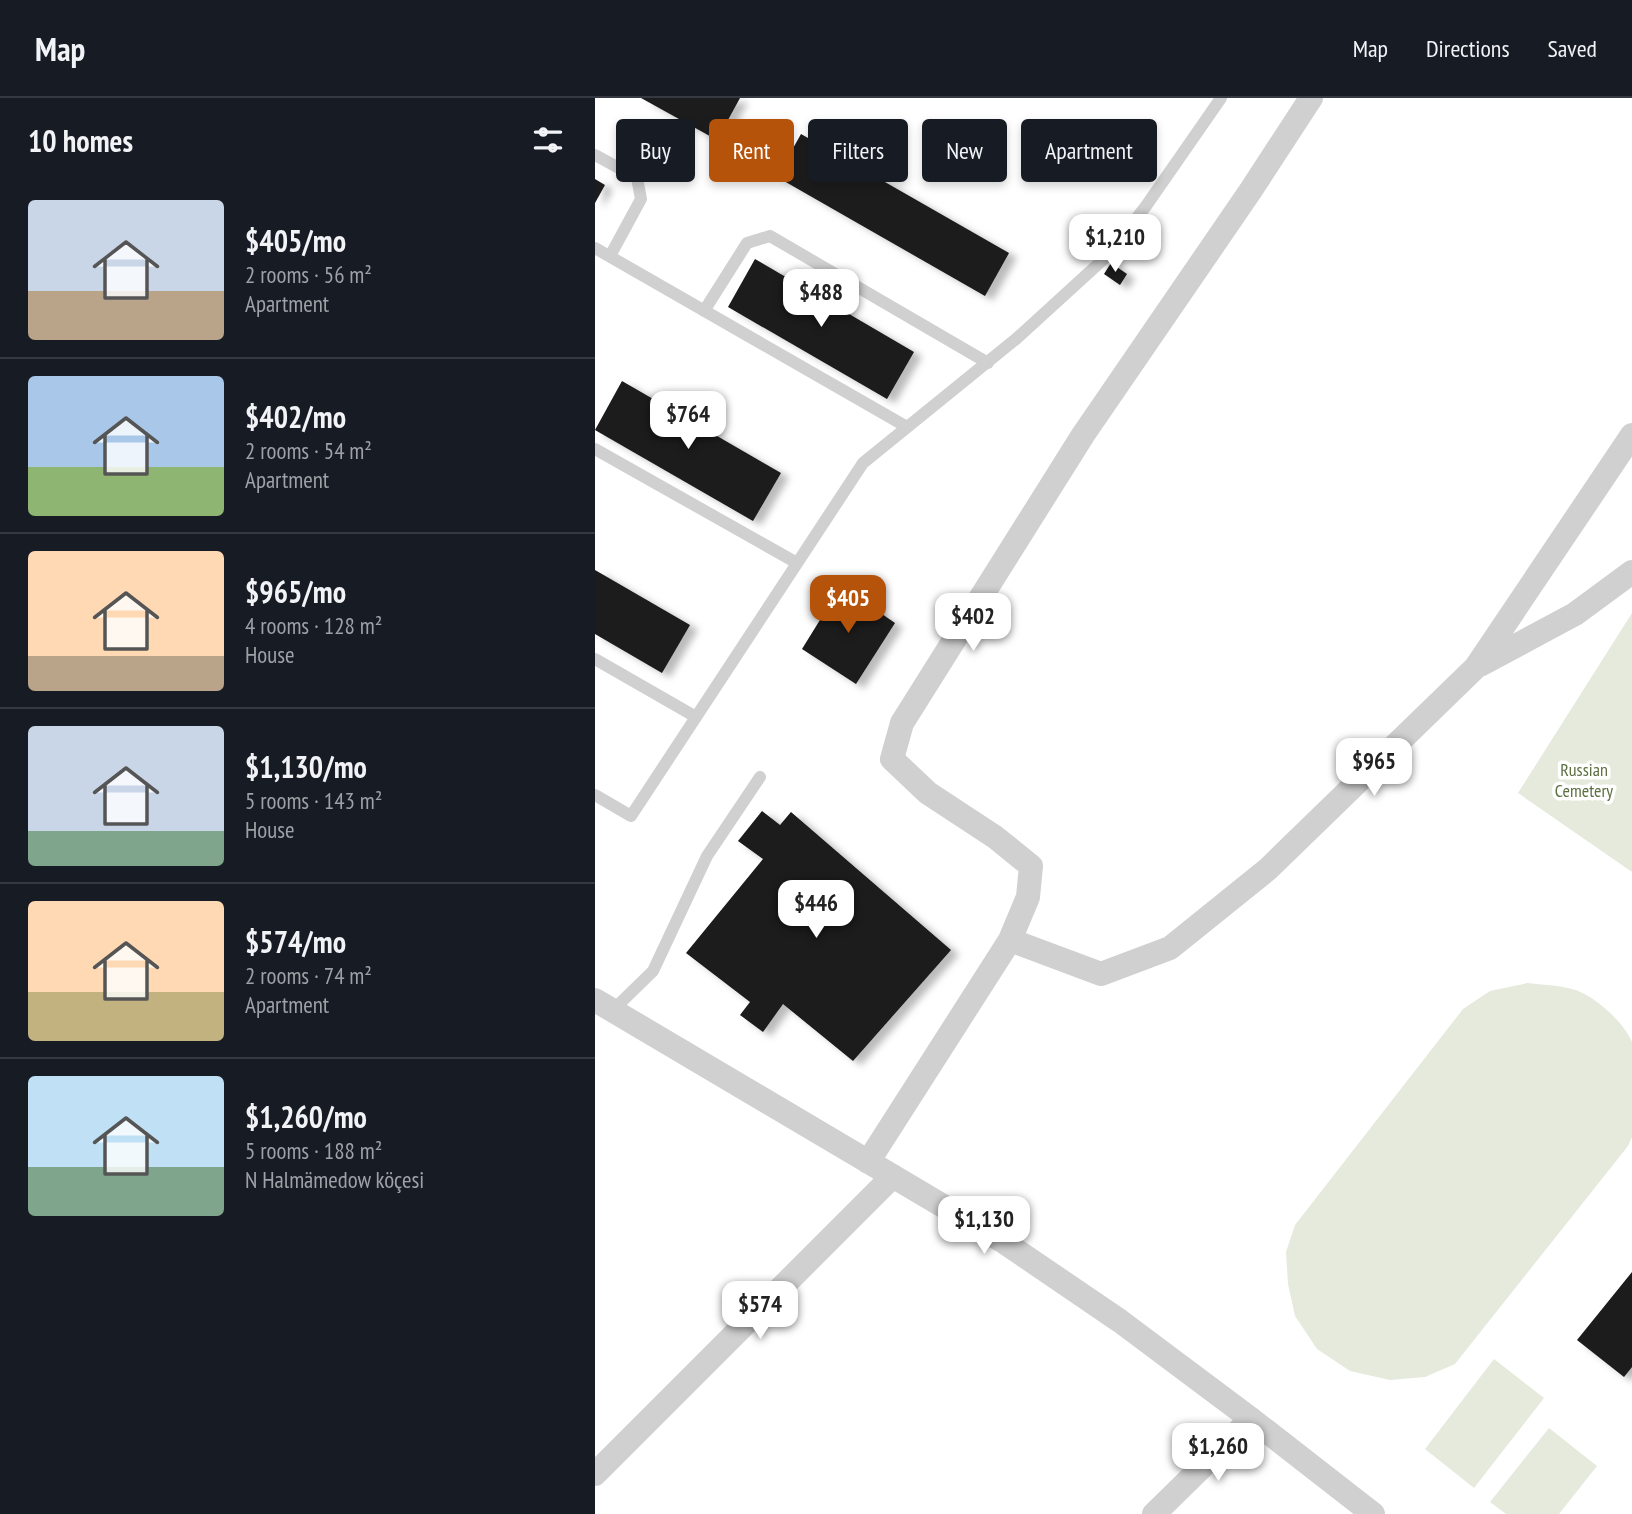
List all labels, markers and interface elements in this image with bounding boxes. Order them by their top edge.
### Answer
text: Map [35,27,85,70]
text: Map [1353,33,1388,64]
text: Directions [1426,33,1510,64]
text: Saved [1548,33,1597,64]
chip: Buy [616,119,695,182]
chip: Rent [709,119,794,182]
chip: Filters [808,119,908,182]
chip: New [922,119,1007,182]
chip: Apartment [1021,119,1157,182]
text: 10 homes [28,121,133,160]
icon: filters [529,121,567,159]
pin: $1,210 [1058,214,1172,274]
text: $405/mo [245,221,346,260]
text: $1,210 [1085,222,1145,251]
icon: home [84,228,168,312]
text: 2 rooms · 56 m² [245,260,372,289]
pin: $488 [780,270,862,329]
text: $488 [799,277,843,306]
text: Apartment [245,289,329,318]
pin: $764 [647,392,729,451]
text: $402/mo [245,397,346,436]
text: $764 [666,399,710,428]
icon: home [84,404,168,488]
text: 2 rooms · 54 m² [245,436,372,465]
text: Apartment [245,465,329,494]
text: $965/mo [245,572,346,611]
pin: $405 [807,575,889,635]
icon: home [84,579,168,663]
text: $405 [826,583,870,612]
pin: $402 [932,594,1014,653]
text: $402 [951,601,995,630]
text: 4 rooms · 128 m² [245,611,382,640]
text: House [245,640,295,669]
pin: $965 [1333,738,1415,798]
text: $965 [1352,746,1396,775]
text: $1,130/mo [245,747,367,786]
icon: home [84,754,168,838]
park label: Russian Cemetery [1555,758,1613,802]
text: 5 rooms · 143 m² [245,786,382,815]
text: House [245,815,295,844]
pin: $446 [775,880,857,940]
text: $446 [794,888,838,917]
text: $574/mo [245,922,346,961]
icon: home [84,929,168,1013]
text: 2 rooms · 74 m² [245,961,372,990]
text: Apartment [245,990,329,1019]
text: $1,260/mo [245,1097,367,1136]
icon: home [84,1104,168,1188]
text: 5 rooms · 188 m² [245,1136,382,1165]
text: N Halmämedow köçesi [245,1165,424,1194]
pin: $1,130 [927,1196,1041,1256]
text: $1,130 [954,1204,1014,1233]
pin: $574 [719,1282,801,1341]
text: $574 [738,1289,782,1318]
pin: $1,260 [1161,1424,1275,1483]
text: $1,260 [1188,1431,1248,1460]

